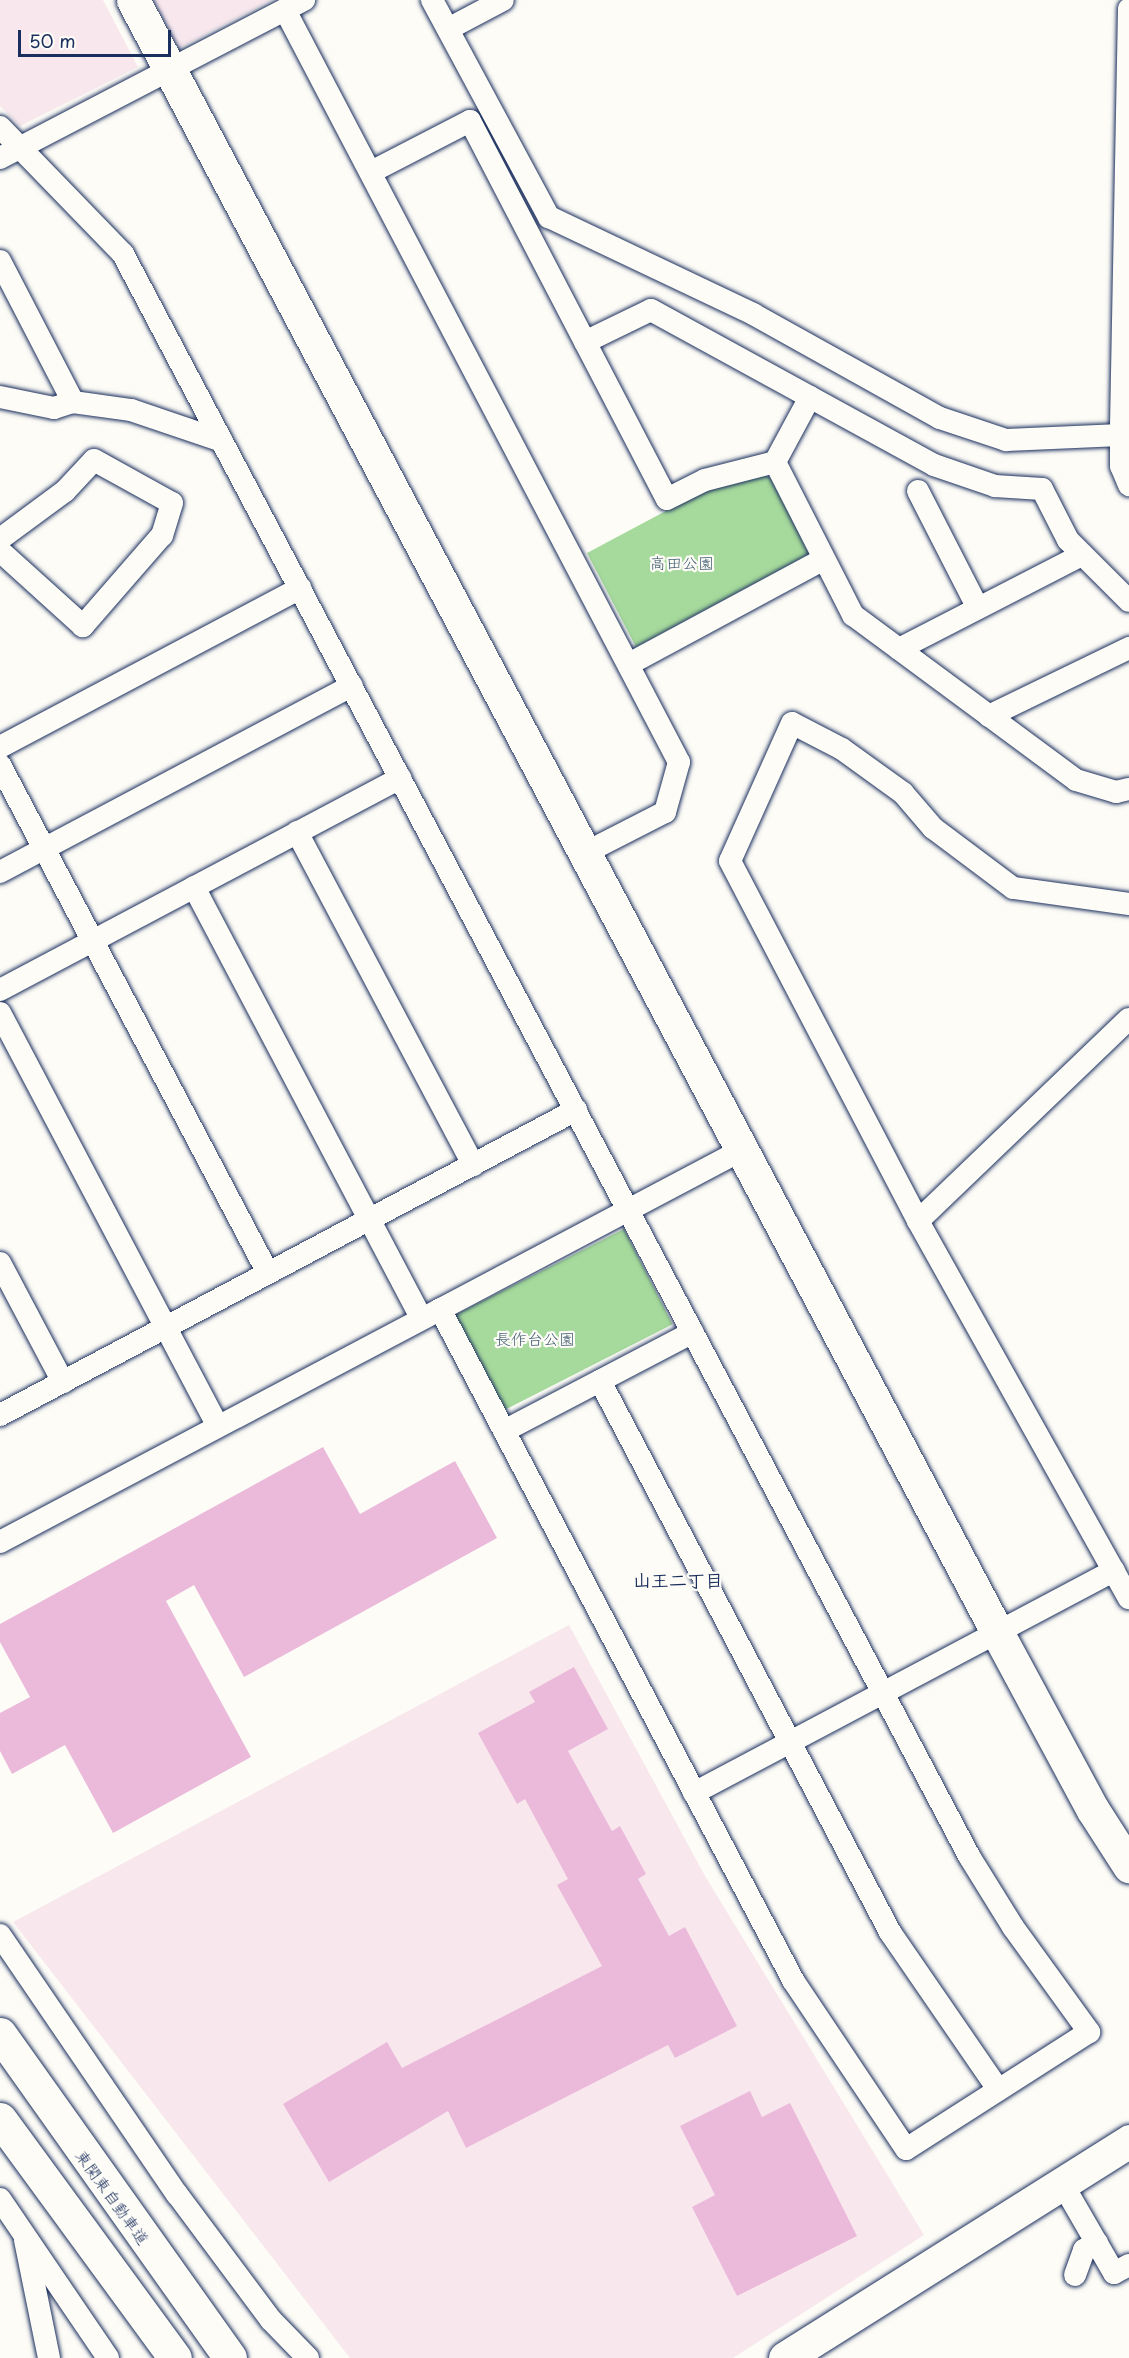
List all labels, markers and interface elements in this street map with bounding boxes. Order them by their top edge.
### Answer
scale bar [21,18,174,56]
text: 50 m [29,27,76,54]
park label: 高田公園 [650,552,714,572]
park label: 長作台公園 [495,1328,575,1348]
district label: 山王二丁目 [633,1569,723,1591]
street label: 東関東自動車道 [72,2146,154,2248]

